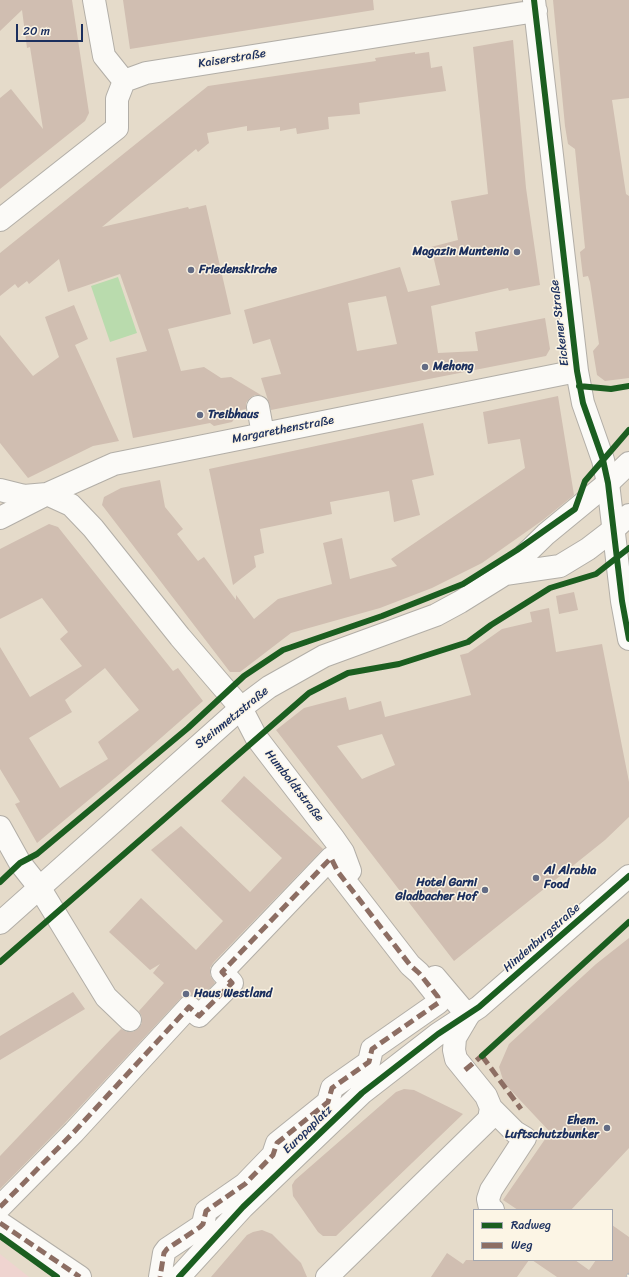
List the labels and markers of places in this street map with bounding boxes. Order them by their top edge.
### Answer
place label: Magazin Muntenia [412,245,509,259]
marker: Magazin Muntenia [512,247,522,257]
place label: Friedenskirche [199,263,277,277]
marker: Friedenskirche [186,265,196,275]
place label: Mehong [433,360,474,374]
marker: Mehong [420,362,430,372]
place label: Treibhaus [208,408,259,422]
marker: Treibhaus [195,410,205,420]
place label: Al Alrabia Food [544,864,596,892]
marker: Al Alrabia Food [531,873,541,883]
place label: Hotel Garni Gladbacher Hof [395,876,477,904]
marker: Hotel Garni Gladbacher Hof [480,885,490,895]
place label: Haus Westland [194,987,272,1001]
marker: Haus Westland [181,989,191,999]
place label: Ehem. Luftschutzbunker [505,1114,599,1142]
marker: Ehem. Luftschutzbunker [602,1123,612,1133]

